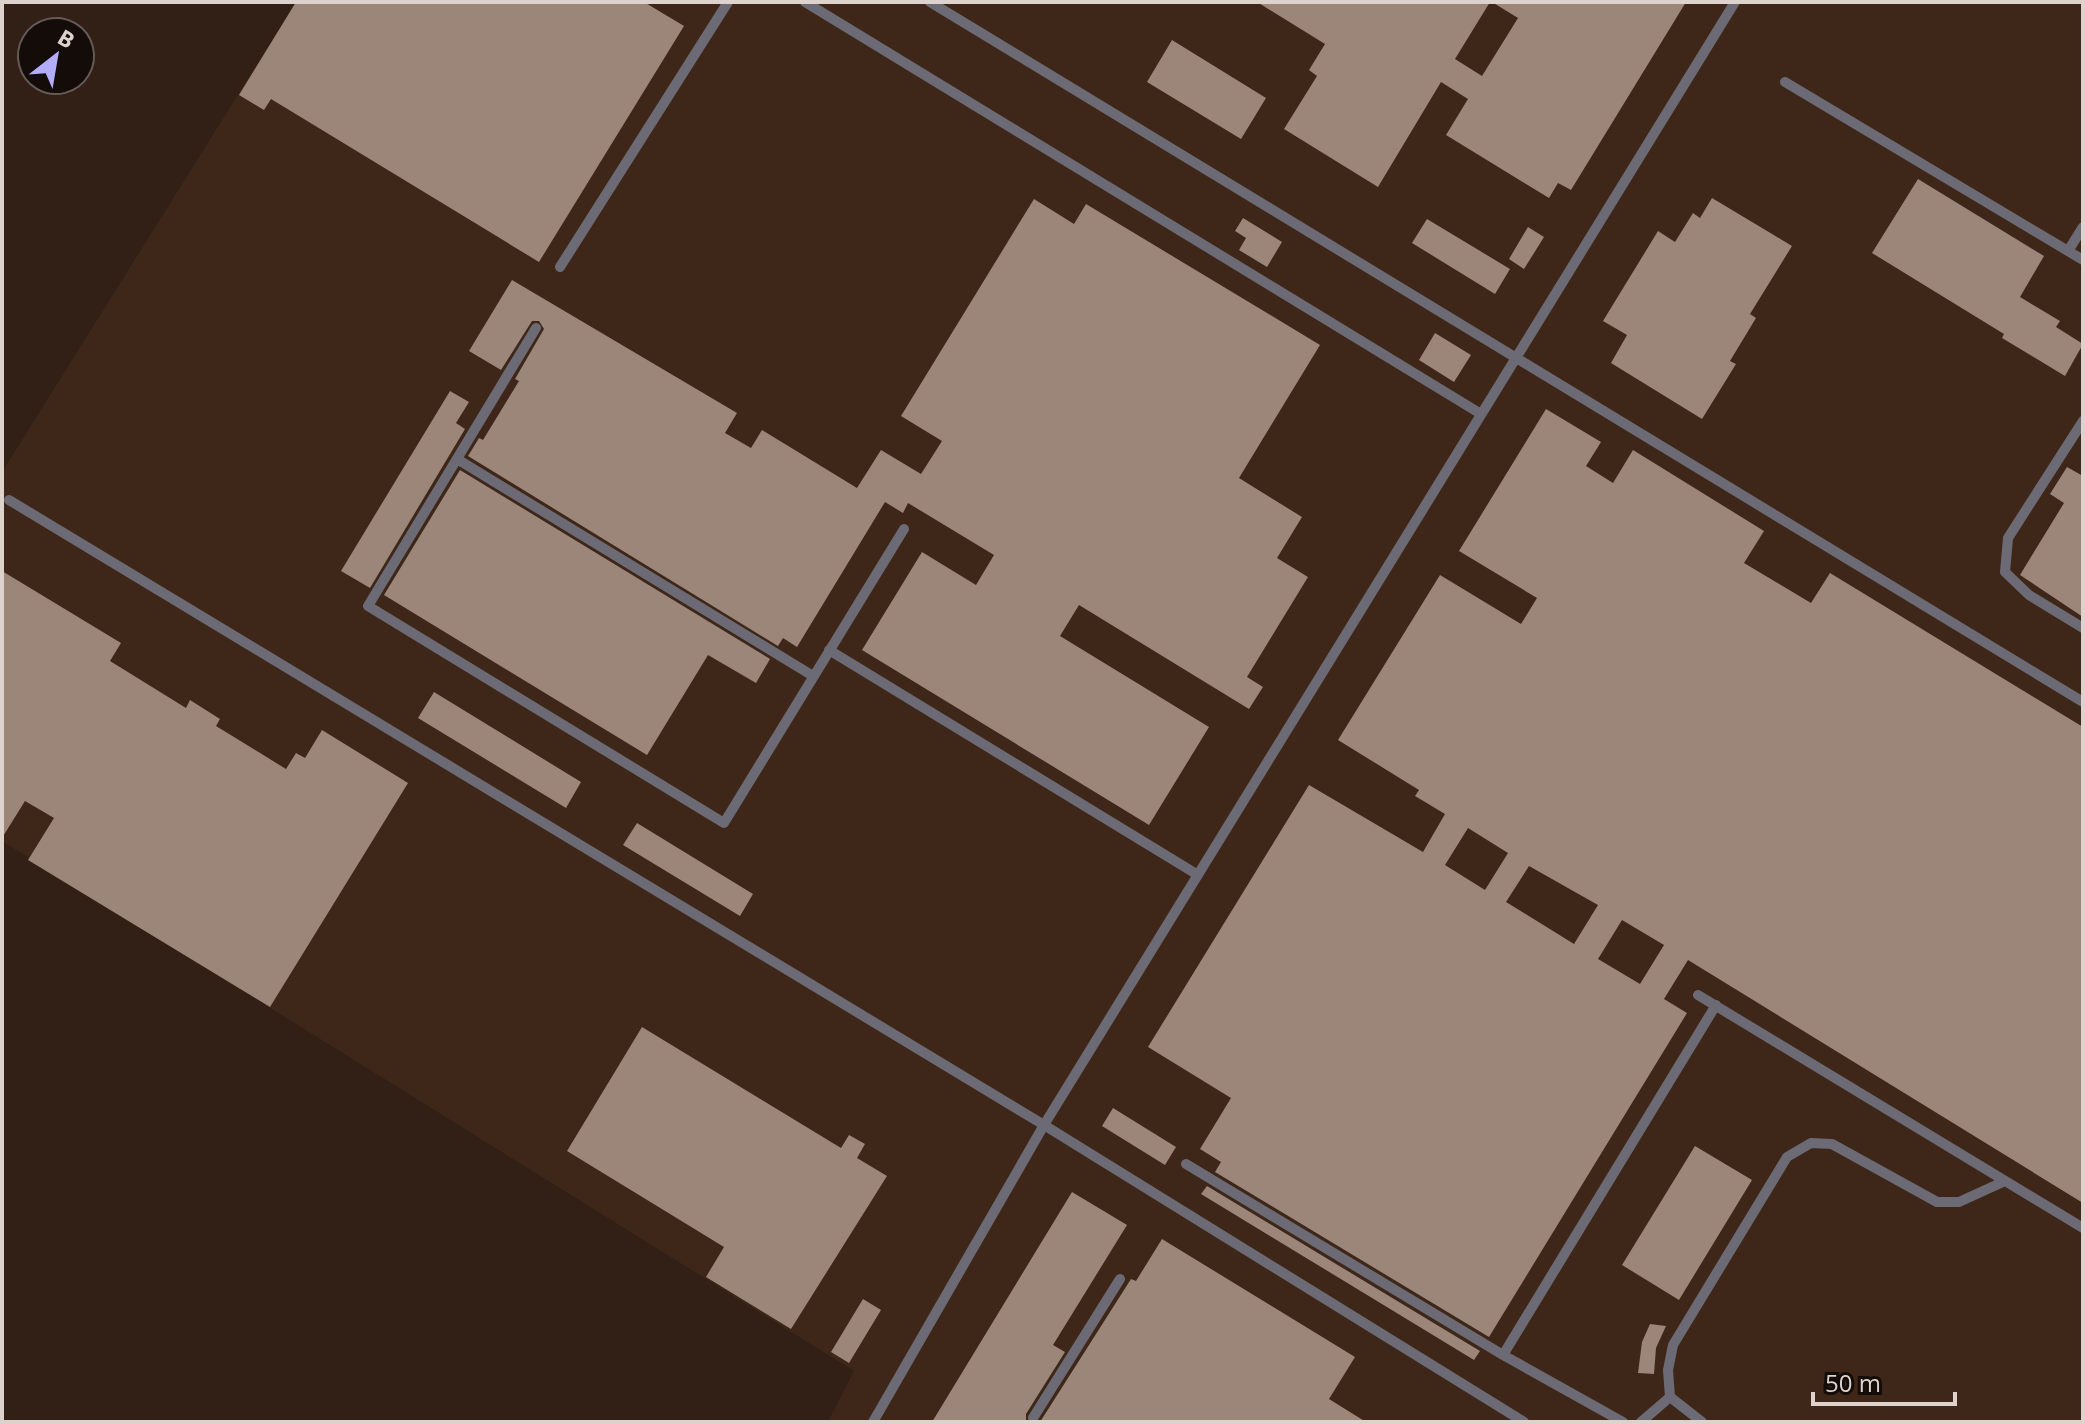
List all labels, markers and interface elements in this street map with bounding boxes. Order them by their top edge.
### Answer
north arrow [16,16,96,96]
text: B [53,21,81,55]
scale bar [1813,1356,1955,1406]
text: 50 m [1825,1366,1881,1399]

